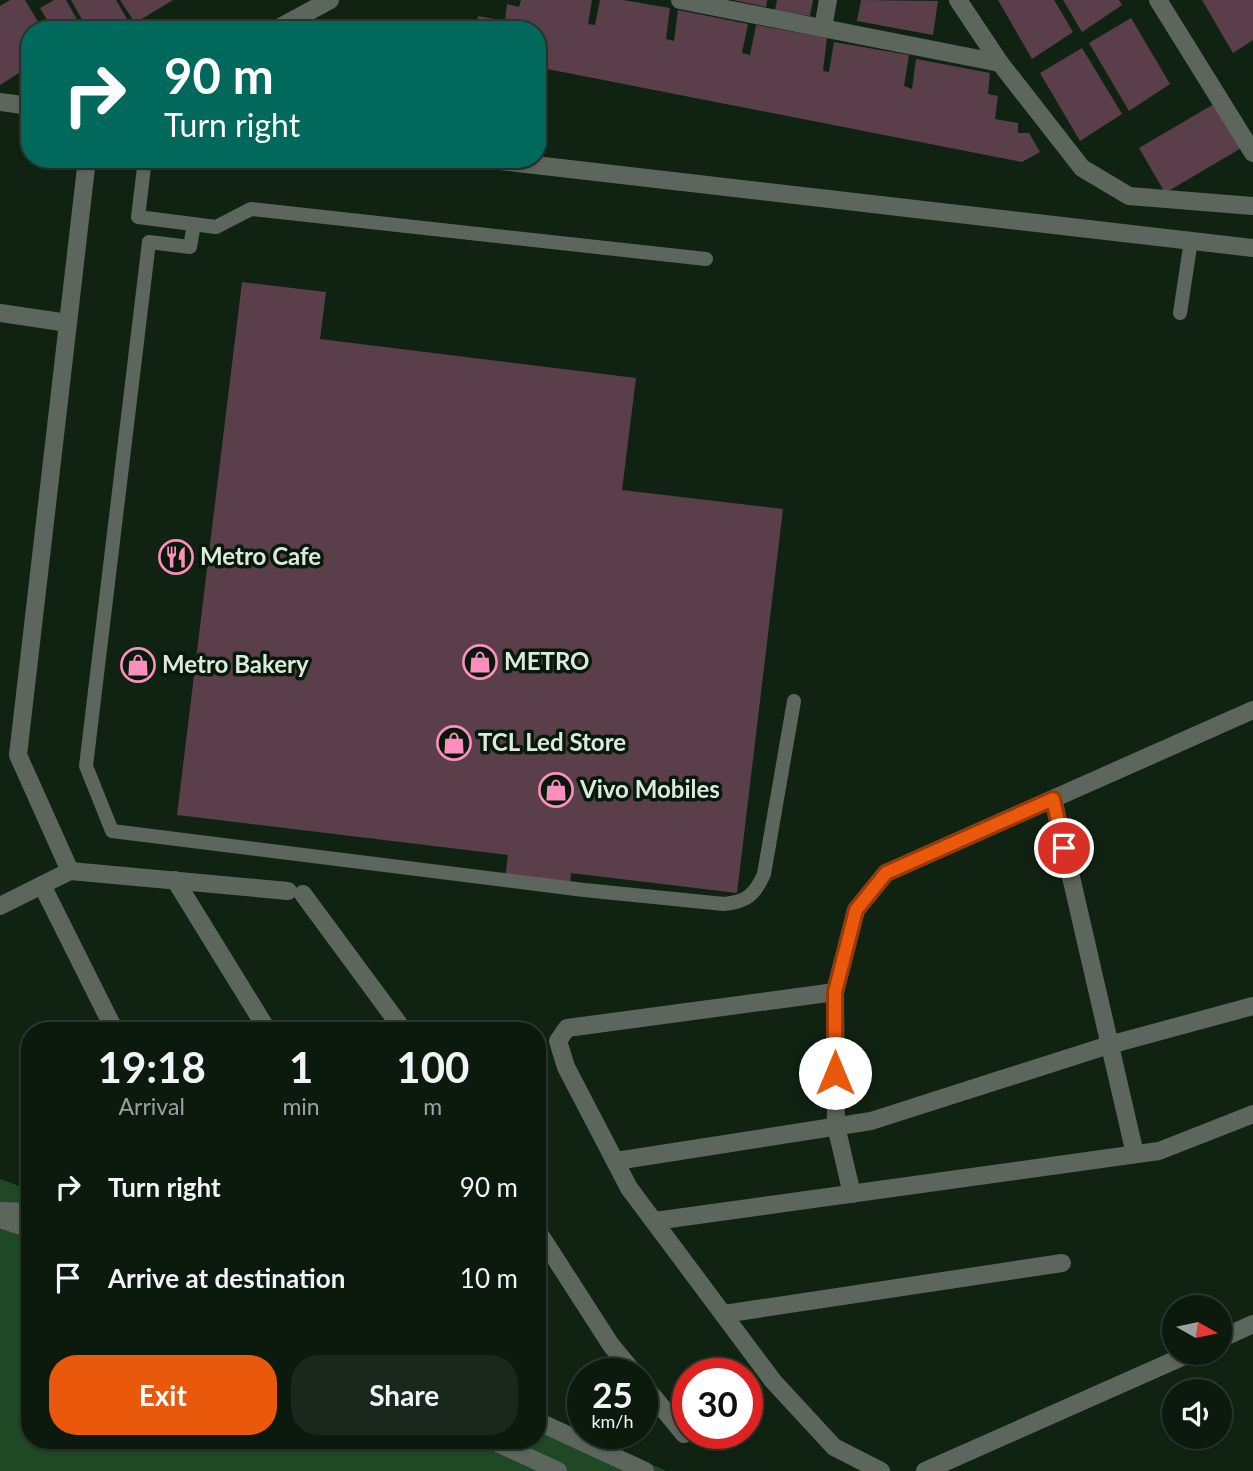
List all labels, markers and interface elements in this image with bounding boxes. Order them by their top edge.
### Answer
text: 90 m [164,46,274,104]
icon: right [49,49,140,140]
text: Turn right [164,105,300,144]
restaurant icon: Metro Cafe [157,538,195,576]
place label: Metro Cafe [200,541,321,570]
shop icon: METRO [461,643,499,681]
shop icon: Metro Bakery [119,646,157,684]
place label: METRO [504,646,589,675]
place label: Metro Bakery [162,649,309,678]
shop icon: TCL Led Store [435,724,473,762]
place label: TCL Led Store [478,727,626,756]
shop icon: Vivo Mobiles [537,771,575,809]
place label: Vivo Mobiles [579,774,720,803]
pin [1034,818,1094,878]
icon: arrive [1045,829,1083,867]
position arrow [798,1036,872,1110]
text: 19:18 [98,1042,206,1092]
text: 1 [289,1042,313,1092]
text: 100 [396,1042,469,1092]
text: Arrival [119,1092,185,1120]
text: min [282,1092,320,1120]
text: m [423,1092,442,1120]
icon: right [49,1168,87,1206]
text: Turn right [108,1171,221,1203]
text: 90 m [460,1171,518,1203]
icon: arrive [49,1259,87,1297]
text: Arrive at destination [108,1262,345,1294]
text: 10 m [460,1262,518,1294]
north arrow [1162,1295,1232,1365]
map controls [1162,1295,1232,1449]
button: Exit [49,1355,277,1435]
button: Share [291,1355,518,1435]
speed limit sign: 30 [672,1358,763,1449]
text: 25 [592,1373,633,1415]
button: sound [1162,1379,1232,1449]
text: km/h [591,1410,634,1432]

